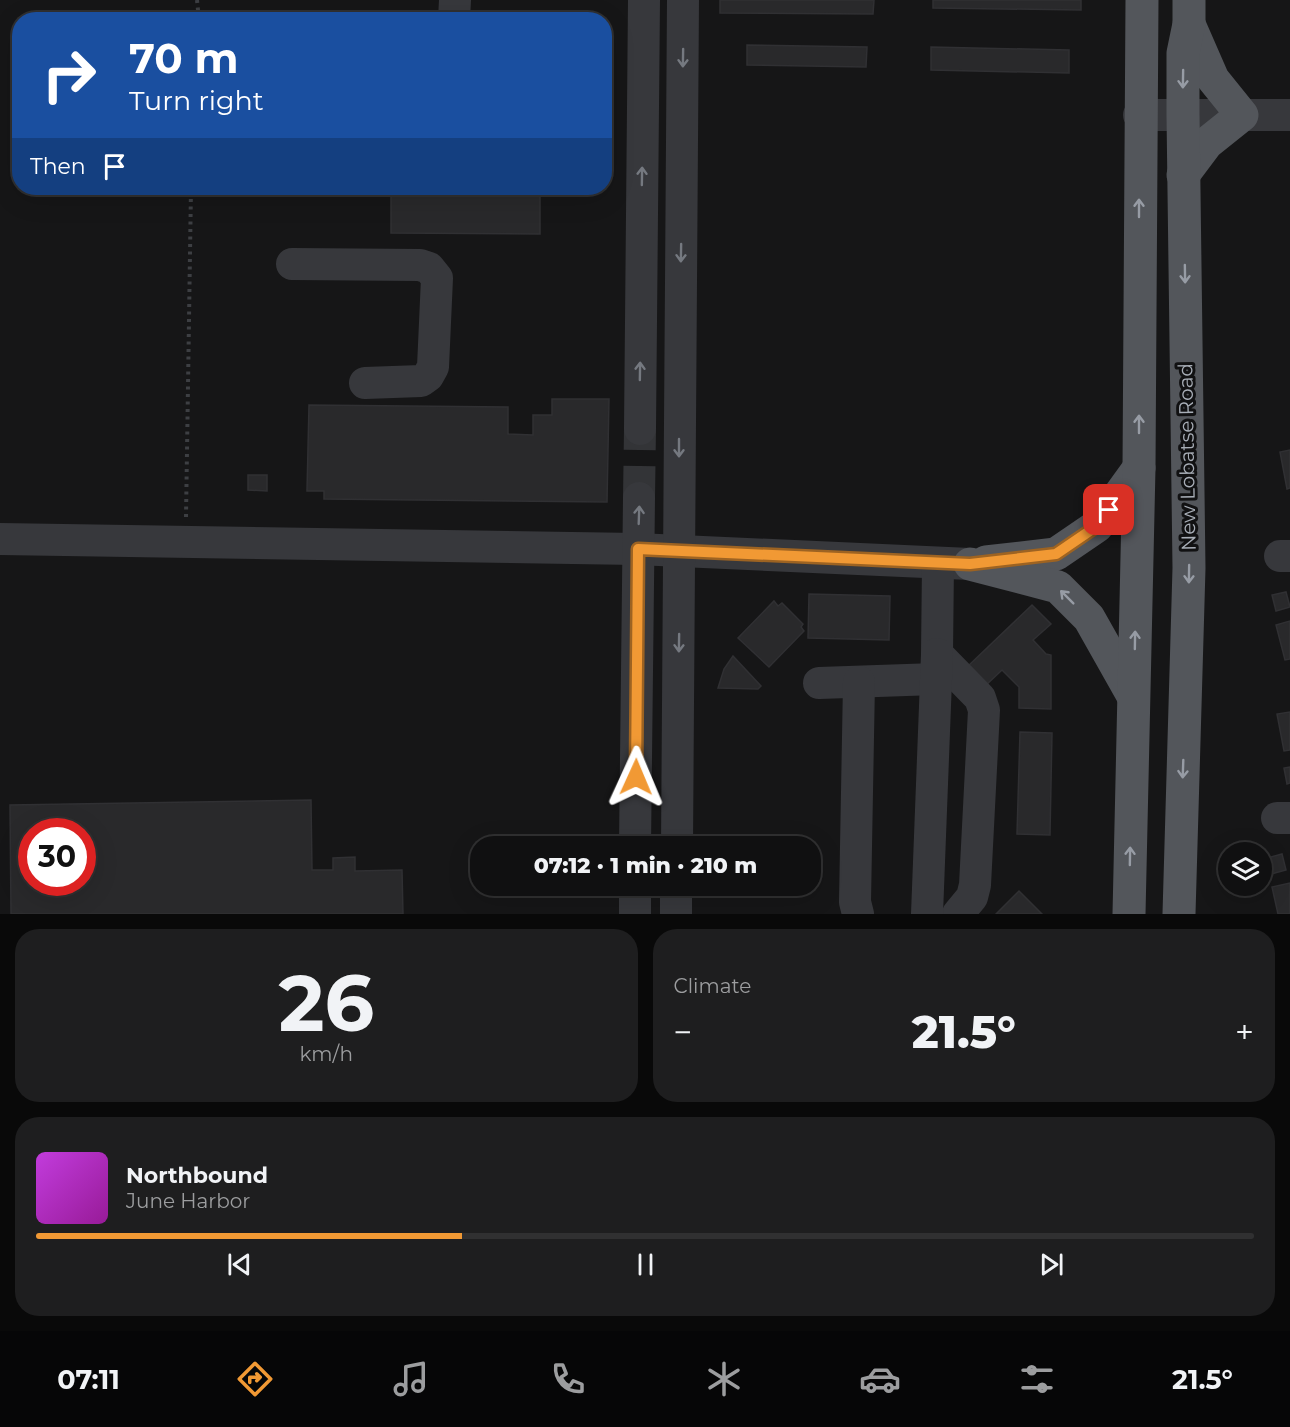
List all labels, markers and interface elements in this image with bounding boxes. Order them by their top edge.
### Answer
text: 70 m [129,32,239,84]
icon: right [30,36,108,114]
one-way arrow [677,48,689,68]
one-way arrow [1177,68,1189,88]
text: Turn right [129,84,264,117]
icon: arrive [98,150,131,183]
text: Then [30,153,86,180]
one-way arrow [636,166,648,186]
one-way arrow [1133,198,1145,218]
one-way arrow [675,243,687,263]
one-way arrow [1179,263,1191,283]
one-way arrow [634,361,646,381]
street label: New Lobatse Road [1173,363,1201,551]
one-way arrow [1133,414,1145,434]
one-way arrow [673,438,685,458]
pin [1083,484,1134,535]
icon: arrive [1092,493,1125,526]
one-way arrow [633,505,644,525]
one-way arrow [1183,563,1194,583]
one-way arrow [1060,589,1075,604]
one-way arrow [1129,630,1141,650]
one-way arrow [674,633,685,653]
position arrow [604,745,668,809]
one-way arrow [1177,758,1189,778]
speed limit sign: 30 [18,818,96,896]
map controls [1218,842,1272,896]
button: layers [1218,842,1272,896]
one-way arrow [1124,846,1136,866]
text: 07:12 · 1 min · 210 m [534,852,757,879]
text: 26 [278,955,374,1051]
text: Climate [674,974,751,998]
text: 21.5° [912,1004,1016,1059]
text: − [674,1012,692,1052]
text: + [1235,1012,1254,1052]
text: km/h [300,1042,353,1066]
text: Northbound [126,1162,268,1189]
text: June Harbor [126,1189,250,1213]
icon: previous [223,1248,256,1281]
icon: pause [629,1248,662,1281]
icon: next [1035,1248,1068,1281]
icon: directions [234,1358,276,1400]
icon: music [390,1358,432,1400]
icon: phone [547,1358,589,1400]
icon: climate [703,1358,745,1400]
icon: car [859,1358,901,1400]
icon: filters [1016,1358,1058,1400]
text: 07:11 [57,1363,120,1396]
text: 21.5° [1172,1363,1233,1396]

